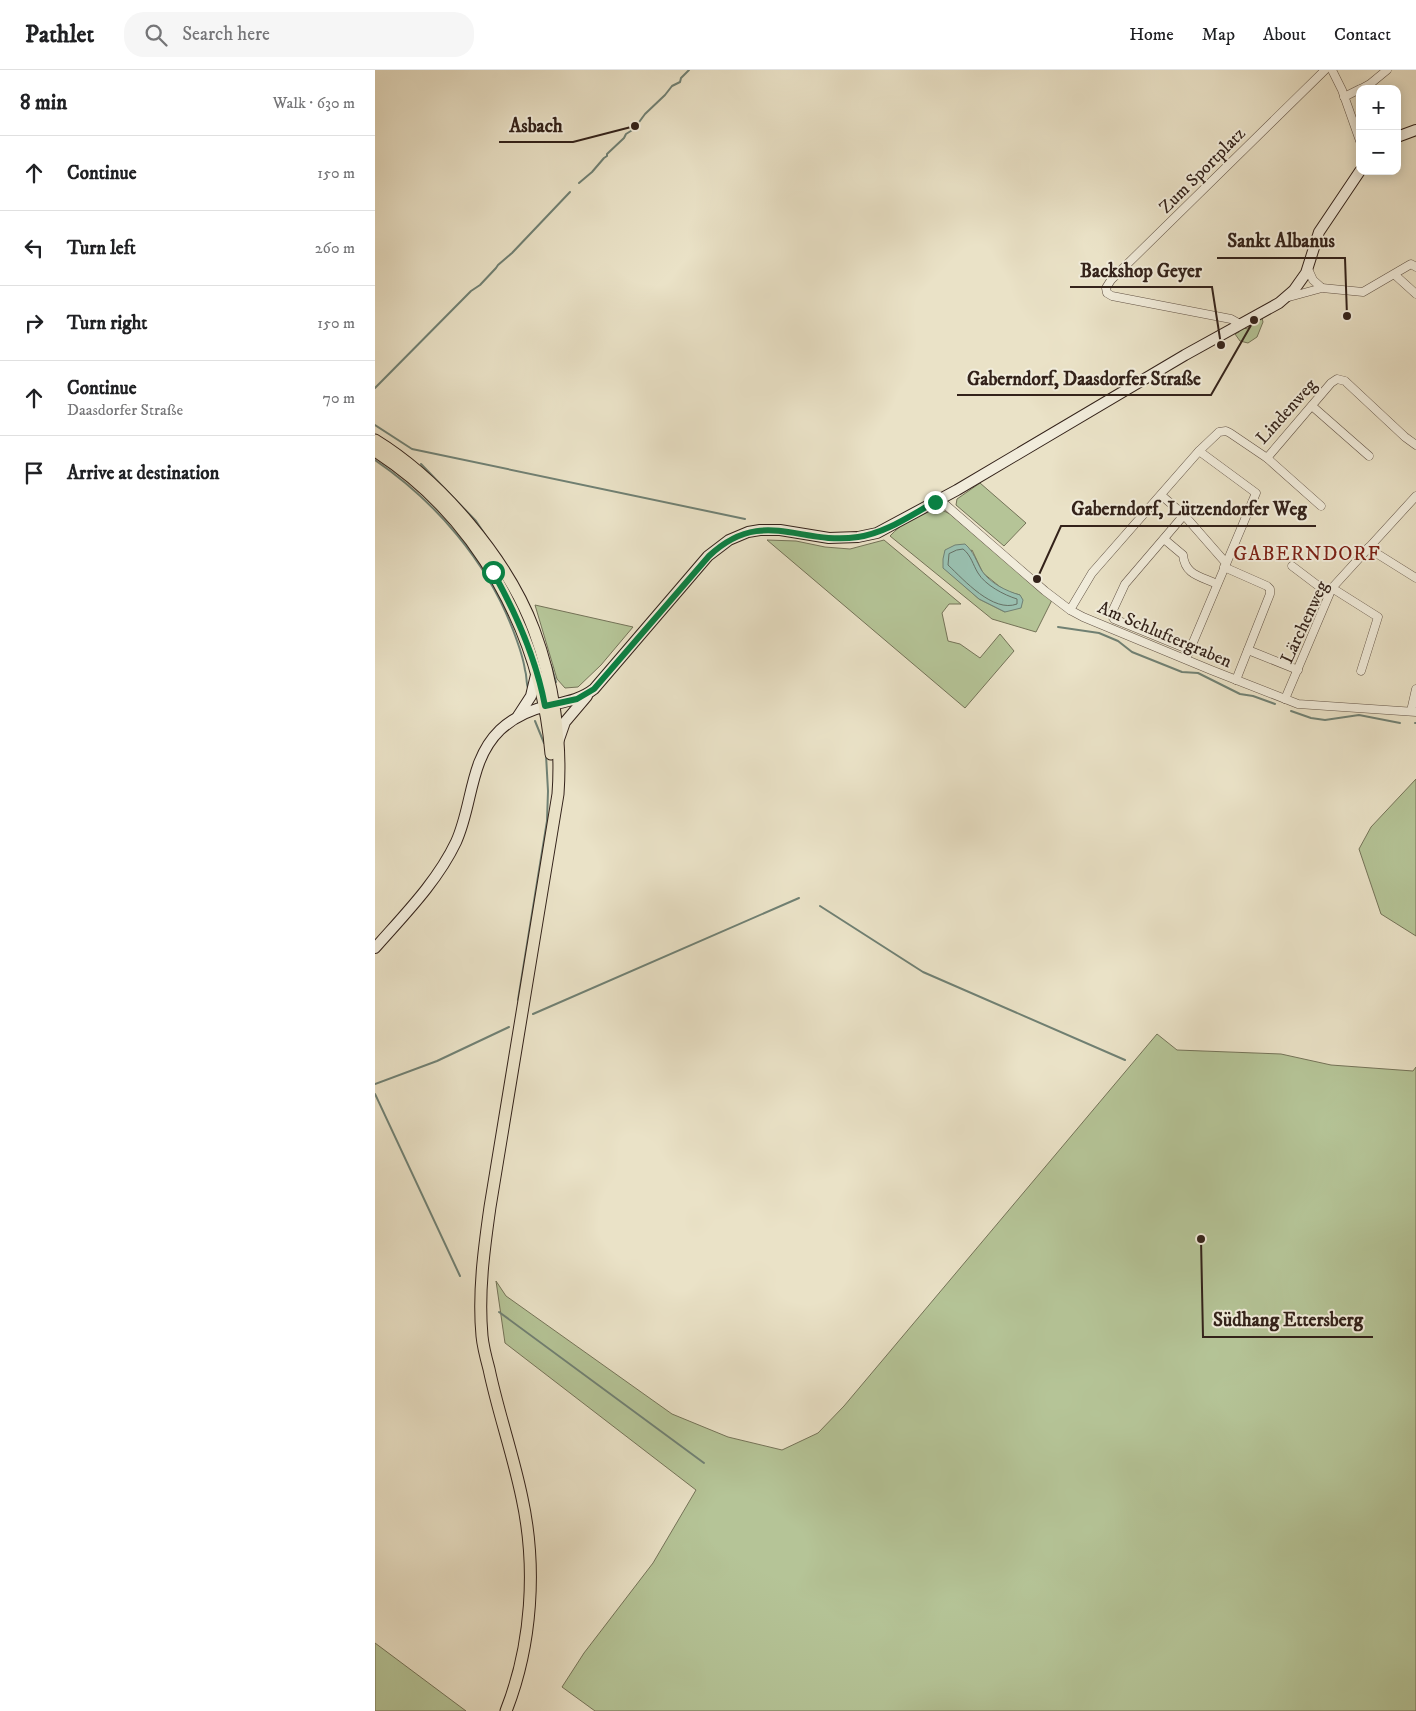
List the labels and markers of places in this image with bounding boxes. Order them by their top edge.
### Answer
callout: Asbach [499,108,573,142]
callout: Sankt Albanus [1217,224,1345,258]
callout: Backshop Geyer [1070,253,1212,287]
callout: Gaberndorf, Daasdorfer Straße [957,361,1211,395]
callout: Gaberndorf, Lützendorfer Weg [1061,492,1316,526]
callout: Südhang Ettersberg [1203,1303,1373,1337]

